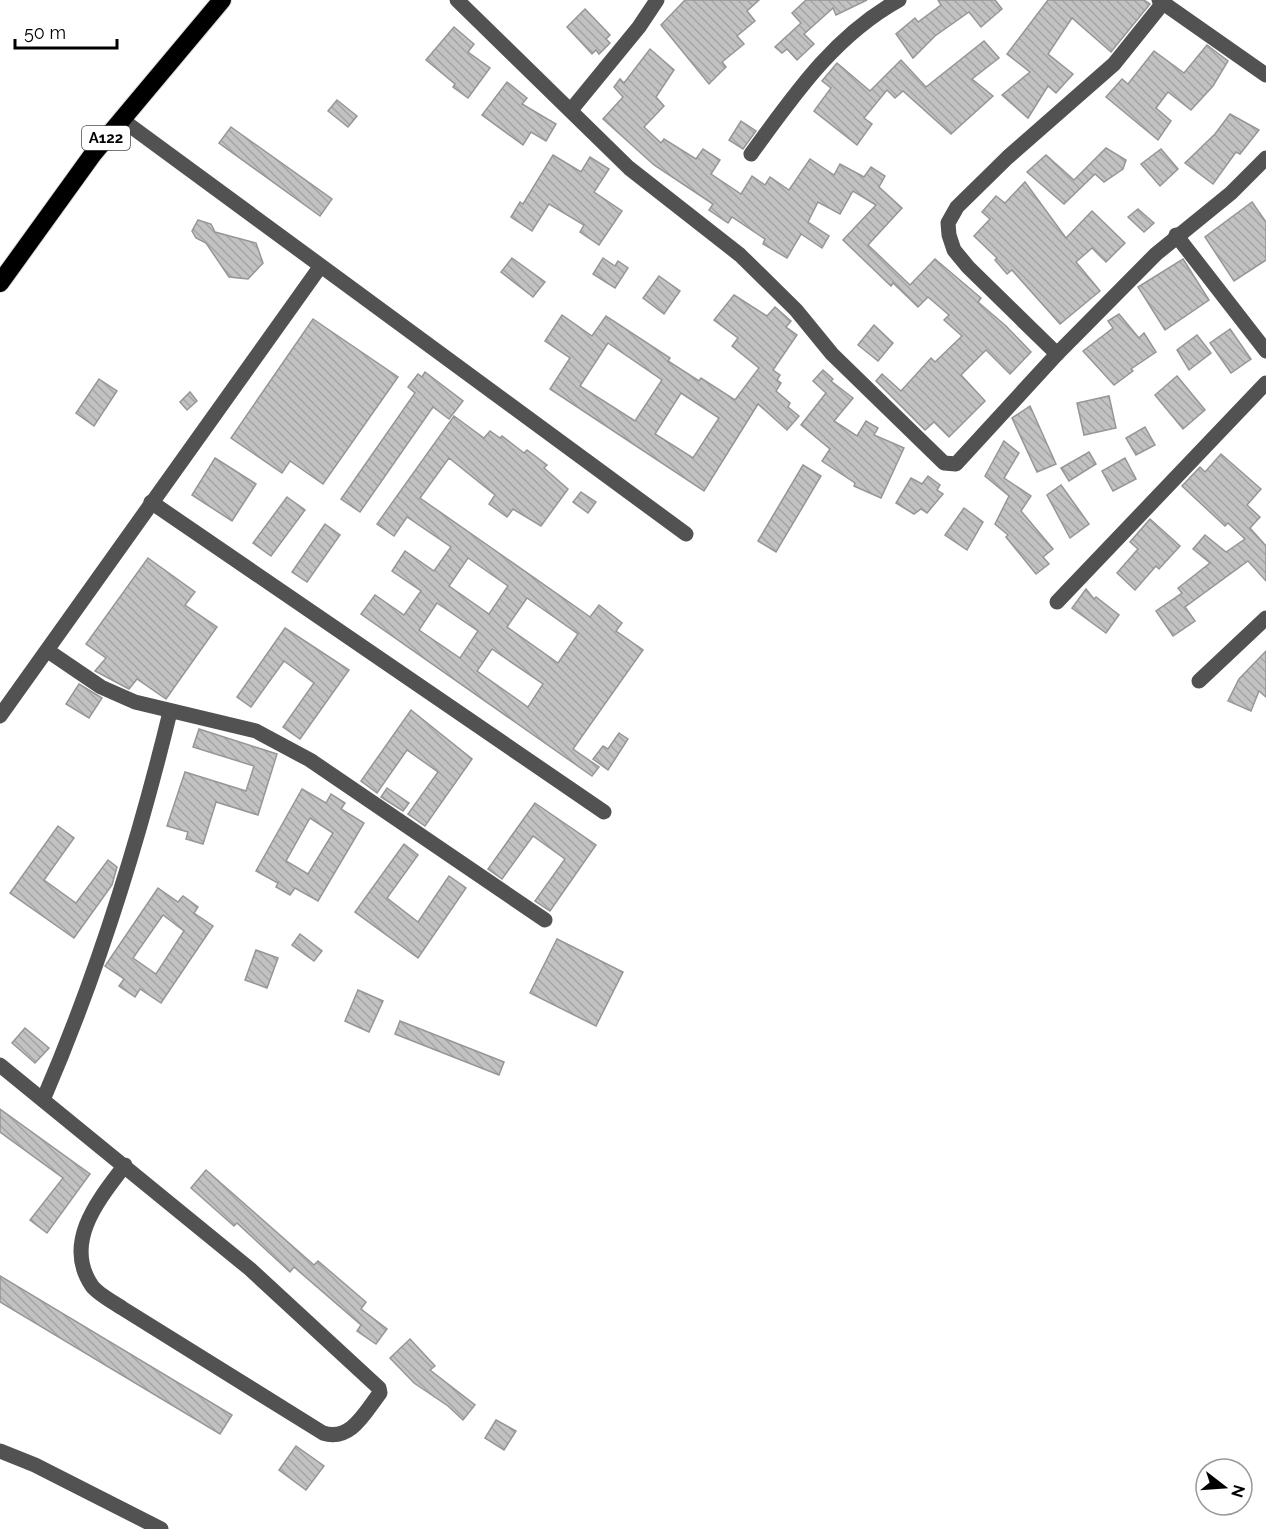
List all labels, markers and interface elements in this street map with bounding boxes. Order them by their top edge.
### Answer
scale bar [15,12,117,50]
text: 50 m [24,22,66,43]
road number: A122 [82,126,130,150]
north arrow [1194,1457,1254,1517]
text: N [1227,1483,1249,1500]

